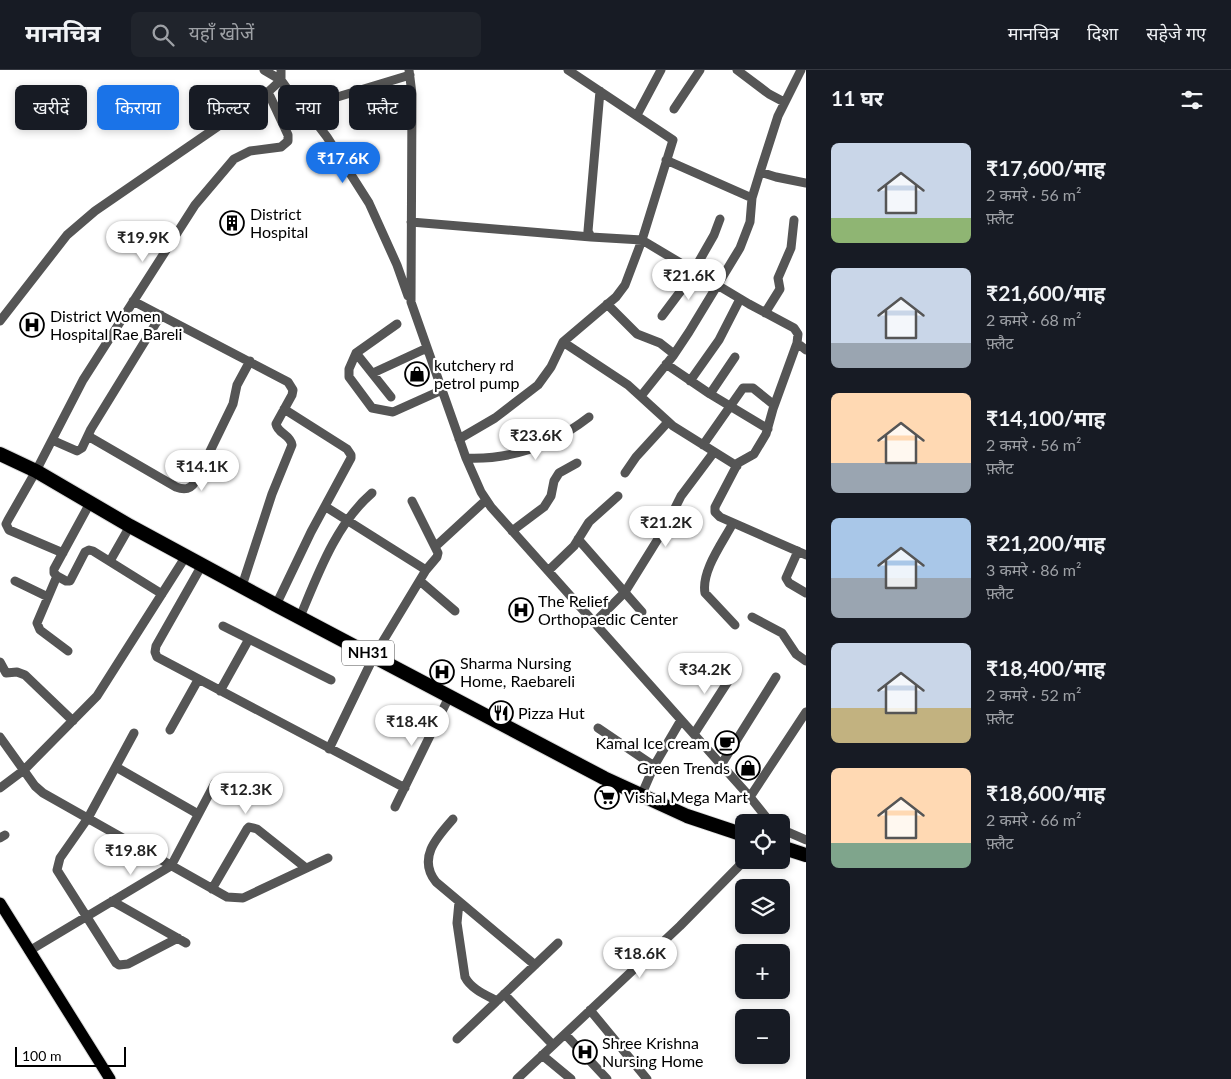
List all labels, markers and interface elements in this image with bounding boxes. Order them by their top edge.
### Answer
search box [131,12,481,57]
text: मानचित्र [25,18,101,47]
icon: search [149,21,177,49]
text: यहाँ खोजें [189,21,254,44]
text: मानचित्र [1008,22,1059,44]
text: दिशा [1087,22,1118,44]
text: सहेजे गए [1146,22,1206,44]
chip: खरीदें [15,85,87,130]
chip: किराया [97,85,179,130]
chip: फ़िल्टर [189,85,268,130]
chip: नया [278,85,339,130]
chip: फ़्लैट [349,85,416,130]
text: 11 घर [831,85,883,110]
icon: filters [1178,86,1206,114]
pin: ₹17.6K [302,142,384,184]
text: ₹17.6K [317,148,369,167]
text: ₹17,600/माह [986,155,1106,180]
icon: home [871,163,931,223]
text: 2 कमरे · 56 m² [986,185,1081,204]
place label: District Hospital [250,204,308,241]
text: फ़्लैट [986,208,1014,227]
building icon: District Hospital [219,210,245,236]
pin: ₹19.9K [102,220,184,263]
text: ₹19.9K [117,227,169,246]
pin: ₹21.6K [648,258,730,301]
text: ₹21.6K [663,265,715,284]
text: ₹21,600/माह [986,280,1106,305]
icon: home [871,288,931,348]
place label: District Women Hospital Rae Bareli [50,306,182,343]
text: 2 कमरे · 68 m² [986,310,1081,329]
hospital icon: District Women Hospital Rae Bareli [19,312,45,338]
text: फ़्लैट [986,333,1014,352]
place label: kutchery rd petrol pump [434,355,520,392]
shop icon: kutchery rd petrol pump [404,361,430,387]
text: ₹14,100/माह [986,405,1106,430]
icon: home [871,413,931,473]
pin: ₹23.6K [495,418,577,461]
text: ₹23.6K [510,425,562,444]
text: 2 कमरे · 56 m² [986,435,1081,454]
pin: ₹14.1K [161,450,243,492]
text: ₹14.1K [176,456,228,475]
text: फ़्लैट [986,458,1014,477]
pin: ₹21.2K [625,506,707,548]
text: ₹21.2K [640,512,692,531]
text: ₹21,200/माह [986,530,1106,555]
icon: home [871,538,931,598]
text: 3 कमरे · 86 m² [986,560,1081,579]
text: फ़्लैट [986,583,1014,602]
place label: The Relief Orthopaedic Center [538,591,678,628]
hospital icon: The Relief Orthopaedic Center [508,597,534,623]
road number: NH31 [342,640,394,666]
pin: ₹34.2K [664,652,746,695]
place label: Sharma Nursing Home, Raebareli [460,653,575,690]
text: ₹18,400/माह [986,655,1106,680]
hospital icon: Sharma Nursing Home, Raebareli [429,659,455,685]
text: ₹34.2K [679,659,731,678]
icon: home [871,663,931,723]
text: 2 कमरे · 52 m² [986,685,1081,704]
restaurant icon: Pizza Hut [488,700,514,726]
place label: Pizza Hut [518,703,585,722]
pin: ₹18.4K [371,704,453,747]
text: फ़्लैट [986,708,1014,727]
text: ₹18.4K [386,711,438,730]
cafe icon: Kamal Ice cream [714,730,740,756]
place label: Kamal Ice cream [596,733,710,752]
shop icon: Green Trends [735,755,761,781]
place label: Green Trends [637,758,730,777]
pin: ₹12.3K [205,772,287,815]
text: ₹12.3K [220,779,272,798]
text: ₹18,600/माह [986,780,1106,805]
supermarket icon: Vishal Mega Mart [594,784,620,810]
place label: Vishal Mega Mart [624,787,748,806]
icon: home [871,788,931,848]
text: 2 कमरे · 66 m² [986,810,1081,829]
map controls [735,814,790,1064]
button: locate [735,814,790,869]
text: फ़्लैट [986,833,1014,852]
pin: ₹19.8K [90,834,172,876]
text: ₹19.8K [105,840,157,859]
button: layers [735,879,790,934]
pin: ₹18.6K [599,936,681,979]
text: ₹18.6K [614,943,666,962]
button: + [735,944,790,999]
button: − [735,1009,790,1064]
place label: Shree Krishna Nursing Home [602,1033,704,1070]
hospital icon: Shree Krishna Nursing Home [572,1039,598,1065]
scale bar [15,1044,126,1067]
text: 100 m [22,1047,61,1064]

